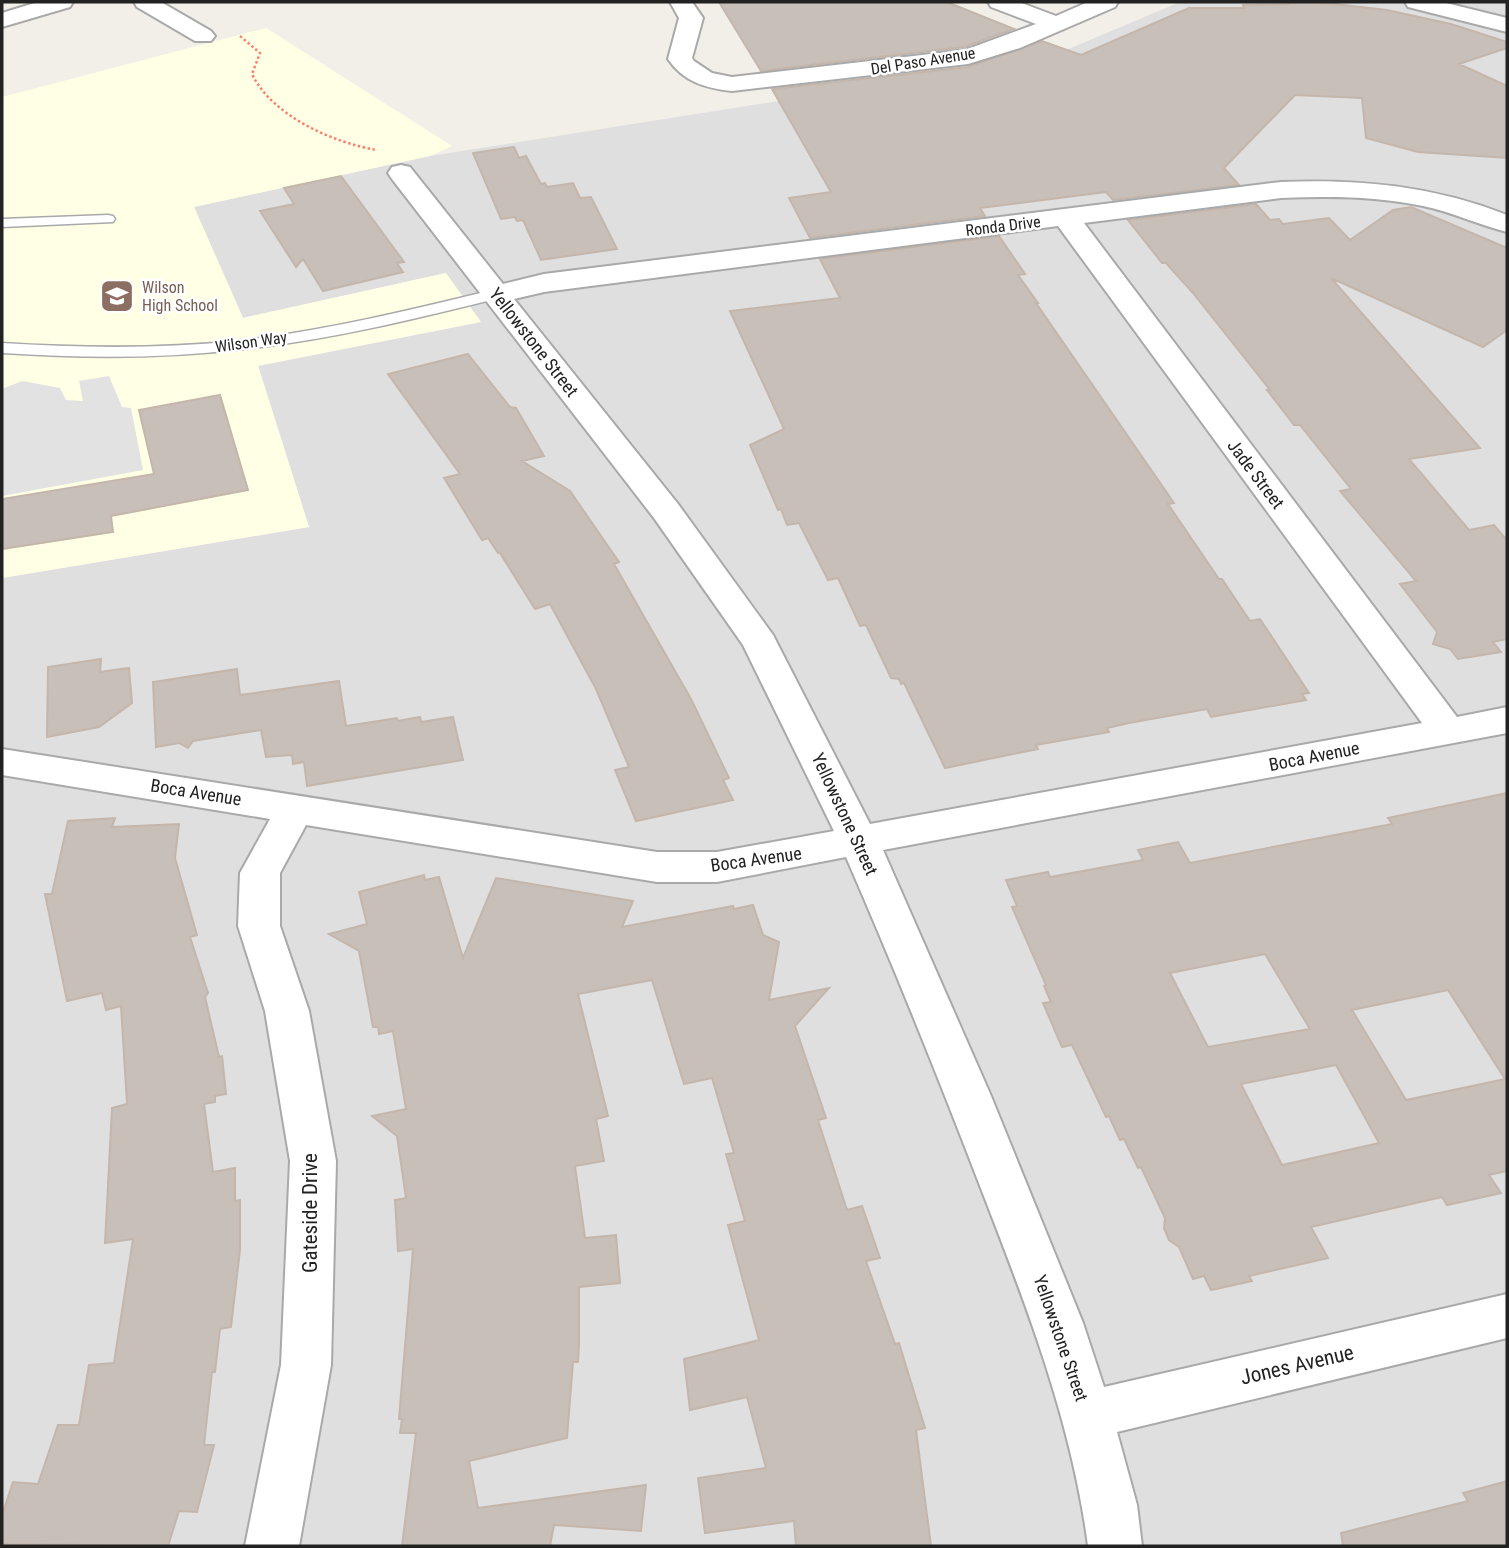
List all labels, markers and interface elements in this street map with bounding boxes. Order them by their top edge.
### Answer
street label: Del Paso Avenue [869,43,977,79]
street label: Ronda Drive [964,212,1042,240]
school or university icon: Wilson High School [98,277,136,315]
place label: Wilson High School [142,278,218,315]
street label: Yellowstone Street [485,283,583,401]
street label: Wilson Way [214,328,289,356]
street label: Jade Street [1223,435,1289,513]
street label: Boca Avenue [1267,737,1361,775]
street label: Yellowstone Street [808,750,882,878]
street label: Boca Avenue [149,774,243,810]
street label: Boca Avenue [709,842,803,876]
street label: Gateside Drive [298,1153,322,1273]
street label: Yellowstone Street [1030,1272,1092,1404]
street label: Jones Avenue [1238,1340,1356,1390]

